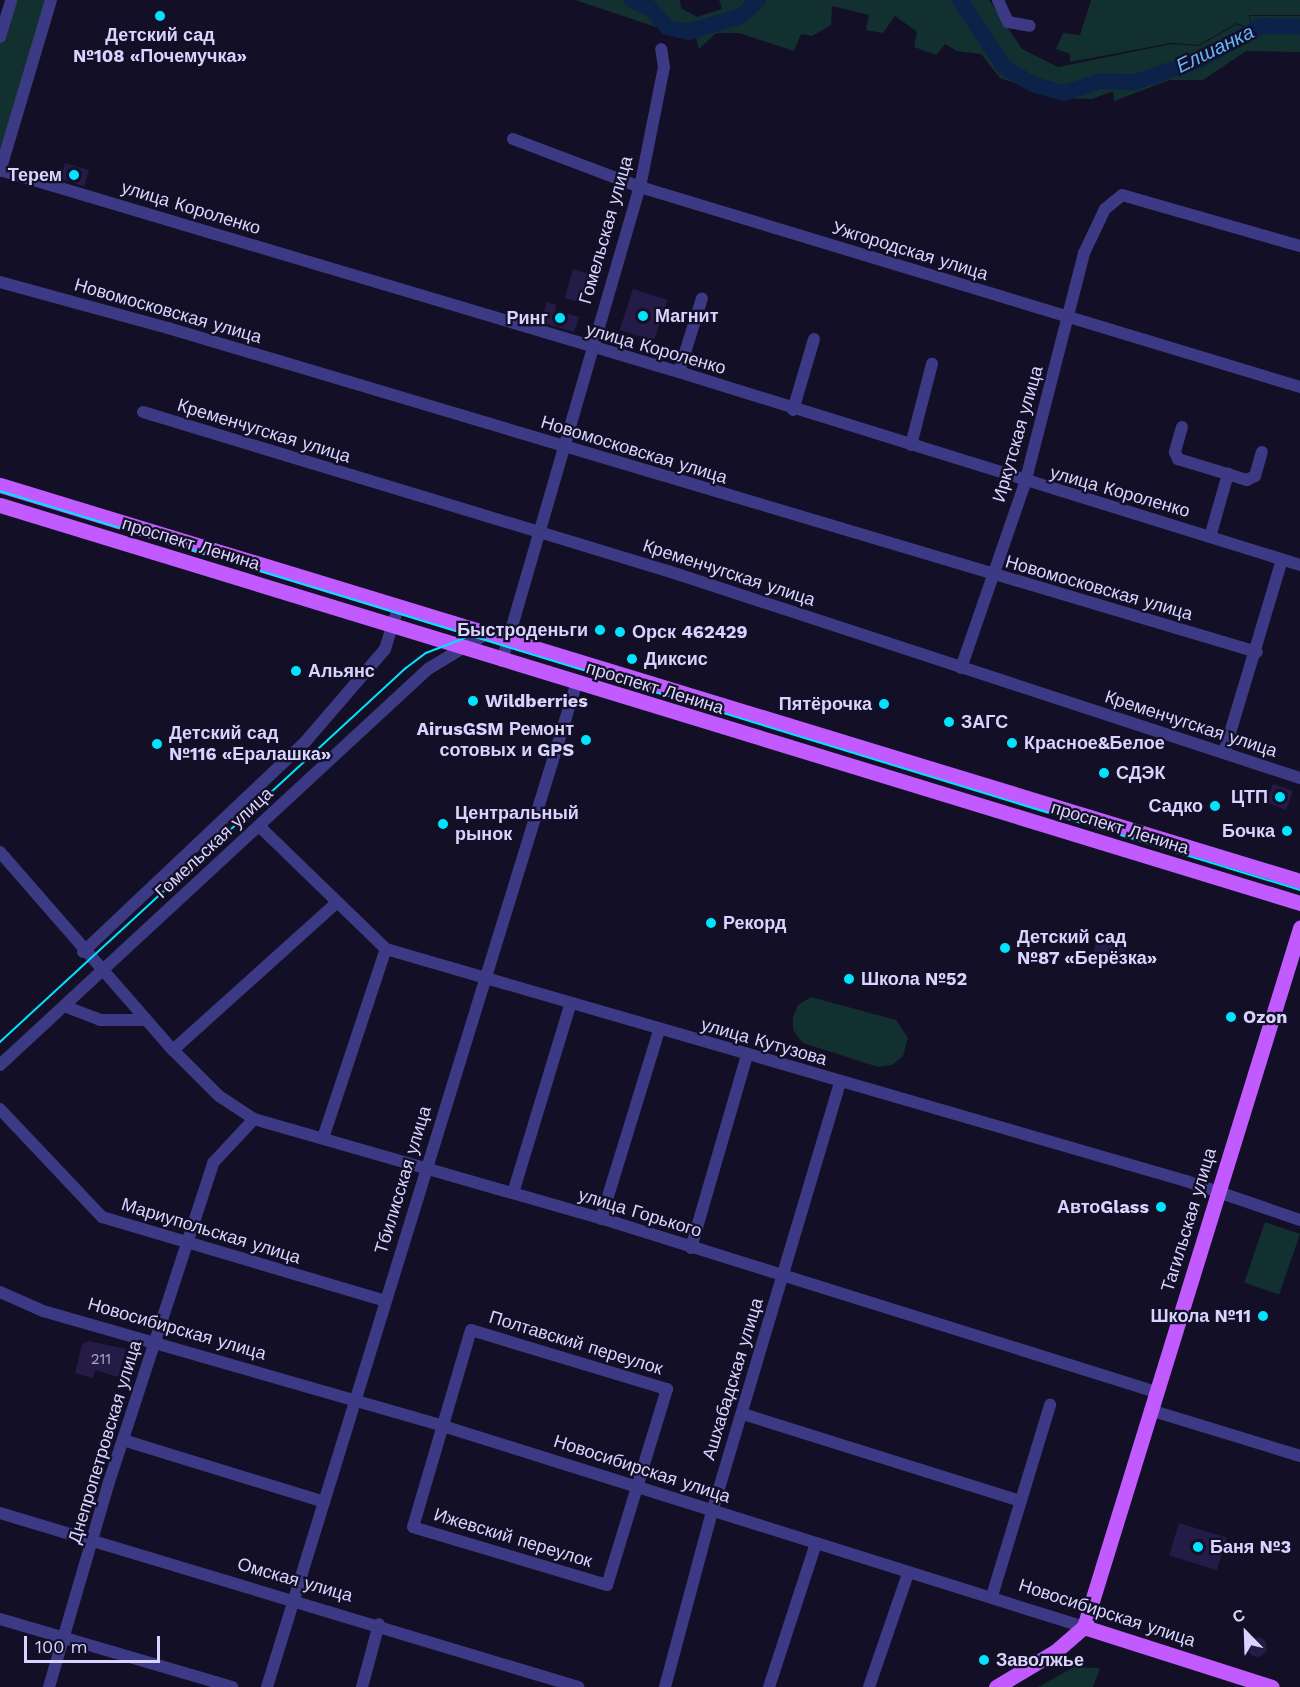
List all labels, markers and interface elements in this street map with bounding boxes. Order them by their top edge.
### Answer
marker: Детский сад №108 «Почемучка» [153,9,167,23]
water label: Елшанка [1172,20,1258,78]
place label: Детский сад №108 «Почемучка» [73,25,247,68]
street label: Гомельская улица [575,154,637,306]
place label: Терем [8,164,62,186]
marker: Терем [67,168,81,182]
street label: улица Короленко [119,177,263,239]
street label: Ужгородская улица [829,217,991,285]
street label: Новомосковская улица [72,274,264,348]
place label: Магнит [655,305,718,327]
place label: Ринг [507,307,548,329]
marker: Магнит [636,309,650,323]
marker: Ринг [553,311,567,325]
street label: улица Короленко [584,319,728,379]
street label: Иркутская улица [988,363,1048,505]
street label: Кременчугская улица [175,394,353,468]
street label: Новомосковская улица [538,411,730,489]
street label: улица Короленко [1048,462,1192,522]
street label: проспект Ленина [120,513,262,575]
street label: Кременчугская улица [640,535,818,611]
street label: Новомосковская улица [1003,551,1195,625]
place label: Быстроденьги [457,619,588,641]
place label: Орск 462429 [632,621,748,643]
marker: Быстроденьги [593,623,607,637]
marker: Орск 462429 [613,625,627,639]
place label: Диксис [644,648,708,670]
marker: Диксис [625,652,639,666]
street label: проспект Ленина [584,657,726,719]
place label: Альянс [308,660,375,682]
marker: Альянс [289,664,303,678]
street label: Кременчугская улица [1102,686,1280,762]
place label: Wildberries [485,690,588,712]
place label: Пятёрочка [779,693,872,715]
marker: Wildberries [466,694,480,708]
marker: Пятёрочка [877,697,891,711]
place label: ЗАГС [961,711,1008,733]
marker: ЗАГС [942,715,956,729]
place label: AirusGSM Ремонт сотовых и GPS [417,719,574,762]
place label: Детский сад №116 «Ералашка» [169,723,331,766]
place label: Красное&Белое [1024,732,1165,754]
marker: AirusGSM Ремонт сотовых и GPS [579,733,593,747]
marker: Красное&Белое [1005,736,1019,750]
marker: Детский сад №116 «Ералашка» [150,737,164,751]
place label: СДЭК [1116,762,1165,784]
marker: СДЭК [1097,766,1111,780]
street label: Гомельская улица [151,783,277,903]
place label: ЦТП [1231,786,1268,808]
marker: ЦТП [1273,790,1287,804]
place label: Садко [1149,795,1203,817]
street label: проспект Ленина [1049,797,1191,859]
marker: Садко [1208,799,1222,813]
place label: Центральный рынок [455,803,579,846]
marker: Центральный рынок [436,817,450,831]
place label: Бочка [1222,820,1275,842]
marker: Бочка [1280,824,1294,838]
place label: Рекорд [723,912,786,934]
marker: Рекорд [704,916,718,930]
place label: Детский сад №87 «Берёзка» [1017,927,1158,970]
marker: Детский сад №87 «Берёзка» [998,941,1012,955]
place label: Школа №52 [861,968,967,990]
marker: Школа №52 [842,972,856,986]
place label: Ozon [1243,1006,1287,1028]
marker: Ozon [1224,1010,1238,1024]
street label: улица Кутузова [699,1014,829,1070]
street label: Тбилисская улица [370,1103,436,1257]
street label: Тагильская улица [1157,1145,1221,1295]
street label: улица Горького [576,1184,704,1242]
street label: Мариупольская улица [119,1193,303,1269]
place label: АвтоGlass [1057,1196,1149,1218]
marker: АвтоGlass [1154,1200,1168,1214]
street label: Новосибирская улица [85,1293,269,1365]
street label: Ашхабадская улица [698,1295,768,1463]
place label: Школа №11 [1151,1305,1251,1327]
street label: Полтавский переулок [487,1306,665,1380]
marker: Школа №11 [1256,1309,1270,1323]
street label: Днепропетровская улица [64,1338,146,1546]
house number: 211 [91,1351,111,1369]
street label: Новосибирская улица [551,1430,733,1508]
street label: Ижевский переулок [431,1504,595,1572]
place label: Баня №3 [1210,1536,1291,1558]
marker: Баня №3 [1191,1540,1205,1554]
street label: Омская улица [235,1553,355,1607]
street label: Новосибирская улица [1016,1574,1198,1652]
north arrow [1216,1603,1276,1663]
text: С [1230,1605,1248,1627]
scale bar [27,1624,164,1662]
text: 100 m [35,1636,88,1657]
place label: Заволжье [996,1649,1084,1671]
marker: Заволжье [977,1653,991,1667]

